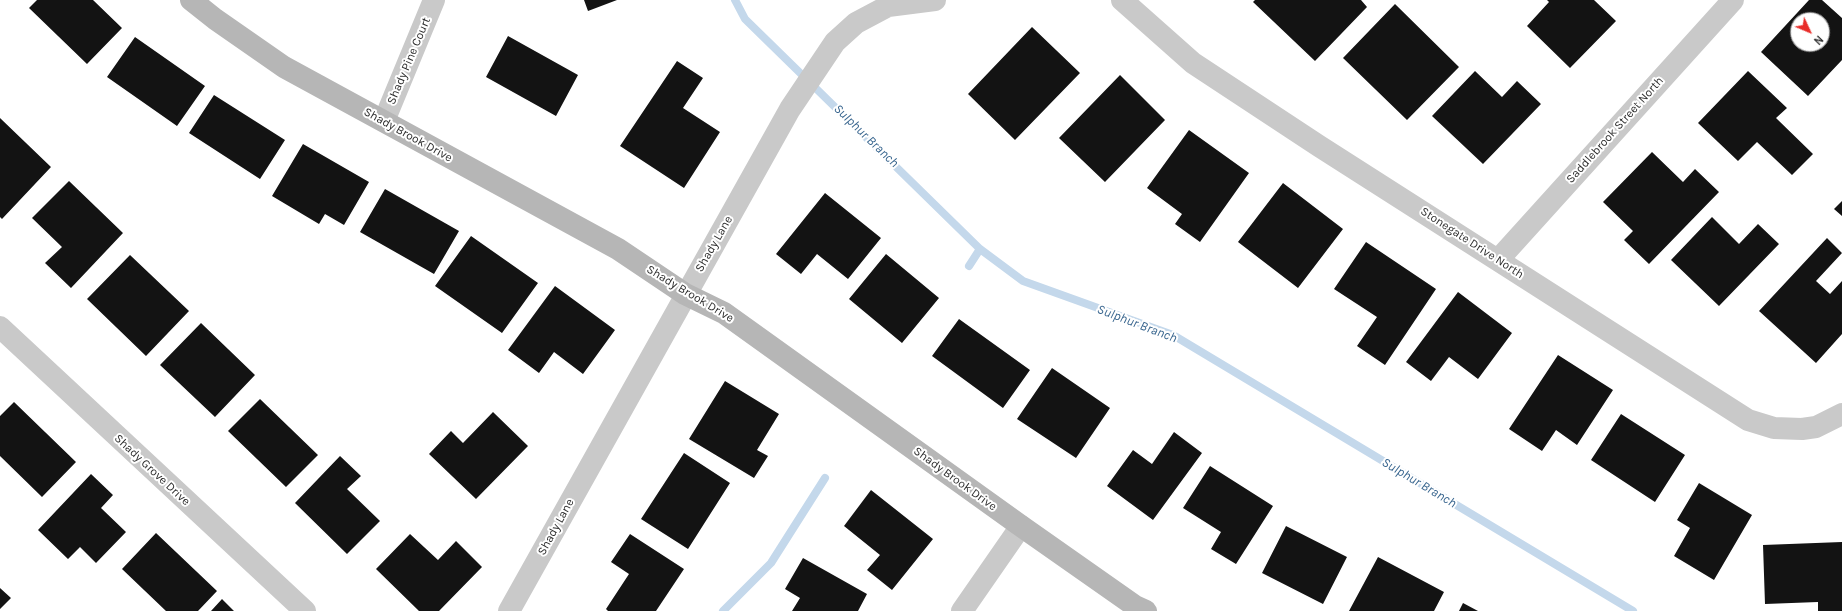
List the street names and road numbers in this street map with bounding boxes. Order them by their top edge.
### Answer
street label: Shady Pine Court [384,15,434,107]
street label: Saddlebrook Street North [1563,74,1667,186]
street label: Shady Brook Drive [361,105,455,165]
street label: Stonegate Drive North [1418,204,1526,282]
street label: Shady Lane [692,213,736,275]
street label: Shady Brook Drive [644,262,736,326]
street label: Shady Grove Drive [111,431,193,509]
street label: Shady Brook Drive [911,444,999,514]
street label: Shady Lane [535,496,577,558]

